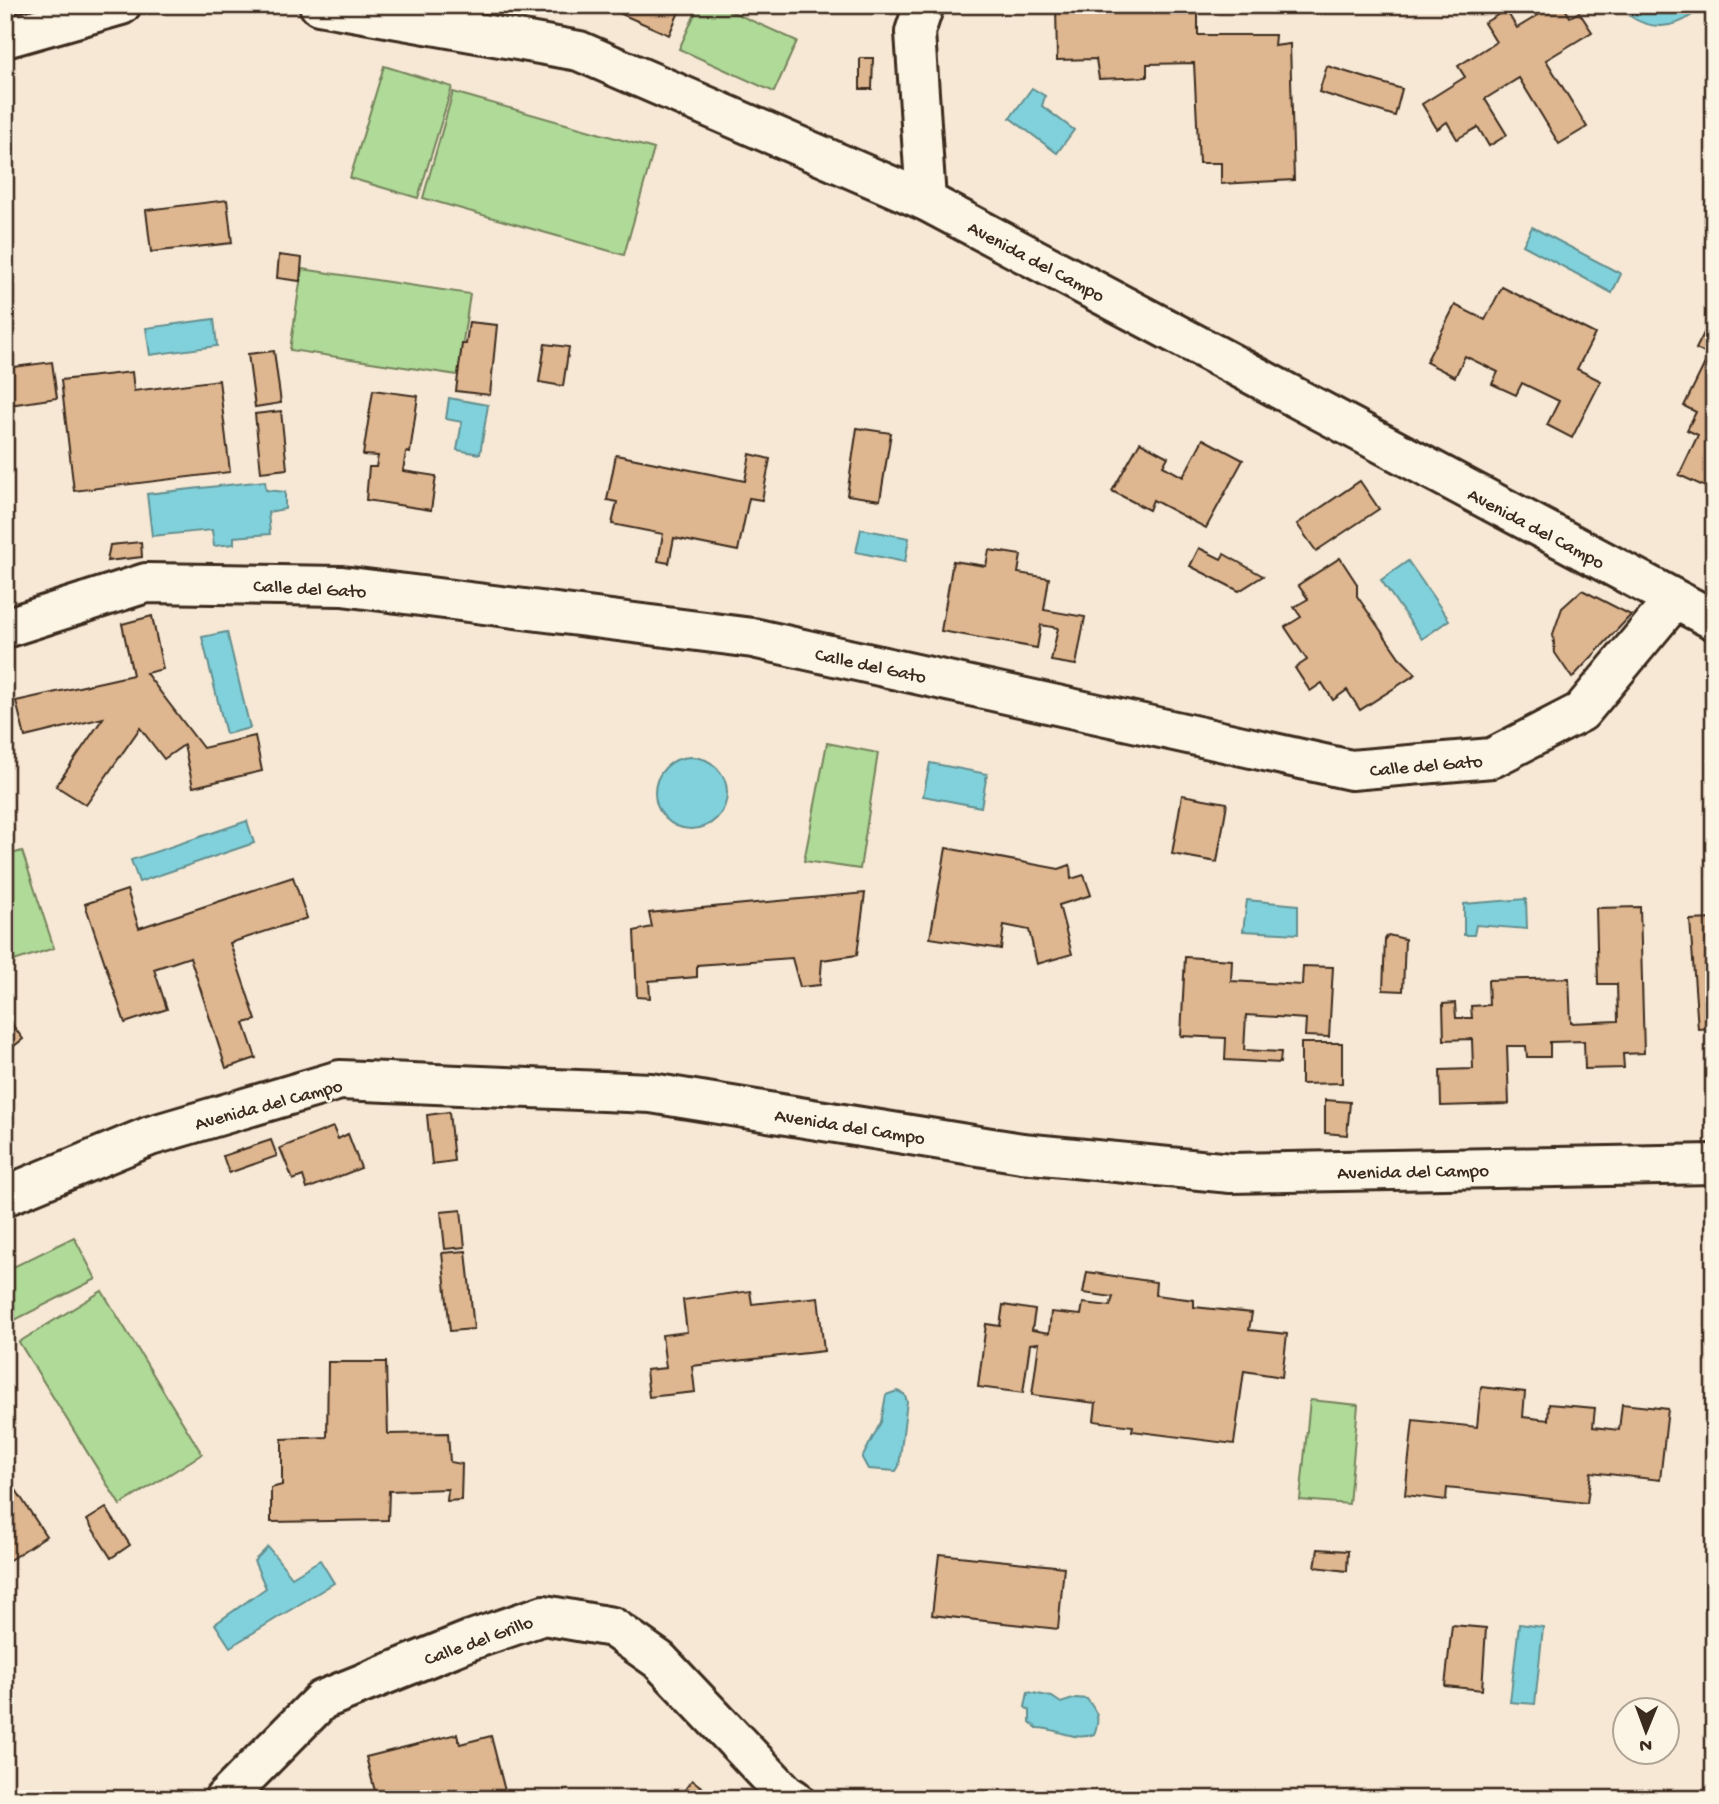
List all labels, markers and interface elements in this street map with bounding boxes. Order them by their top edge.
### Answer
street label: Avenida del Campo [963,217,1108,309]
street label: Avenida del Campo [1463,484,1608,576]
street label: Calle del Gato [253,576,367,605]
street label: Calle del Gato [812,644,928,690]
street label: Calle del Gato [1369,751,1484,784]
street label: Avenida del Campo [193,1076,345,1137]
street label: Avenida del Campo [773,1105,926,1152]
street label: Avenida del Campo [1337,1161,1489,1186]
street label: Calle del Grillo [422,1612,537,1673]
north arrow [1610,1696,1680,1766]
text: N [1639,1733,1652,1756]

